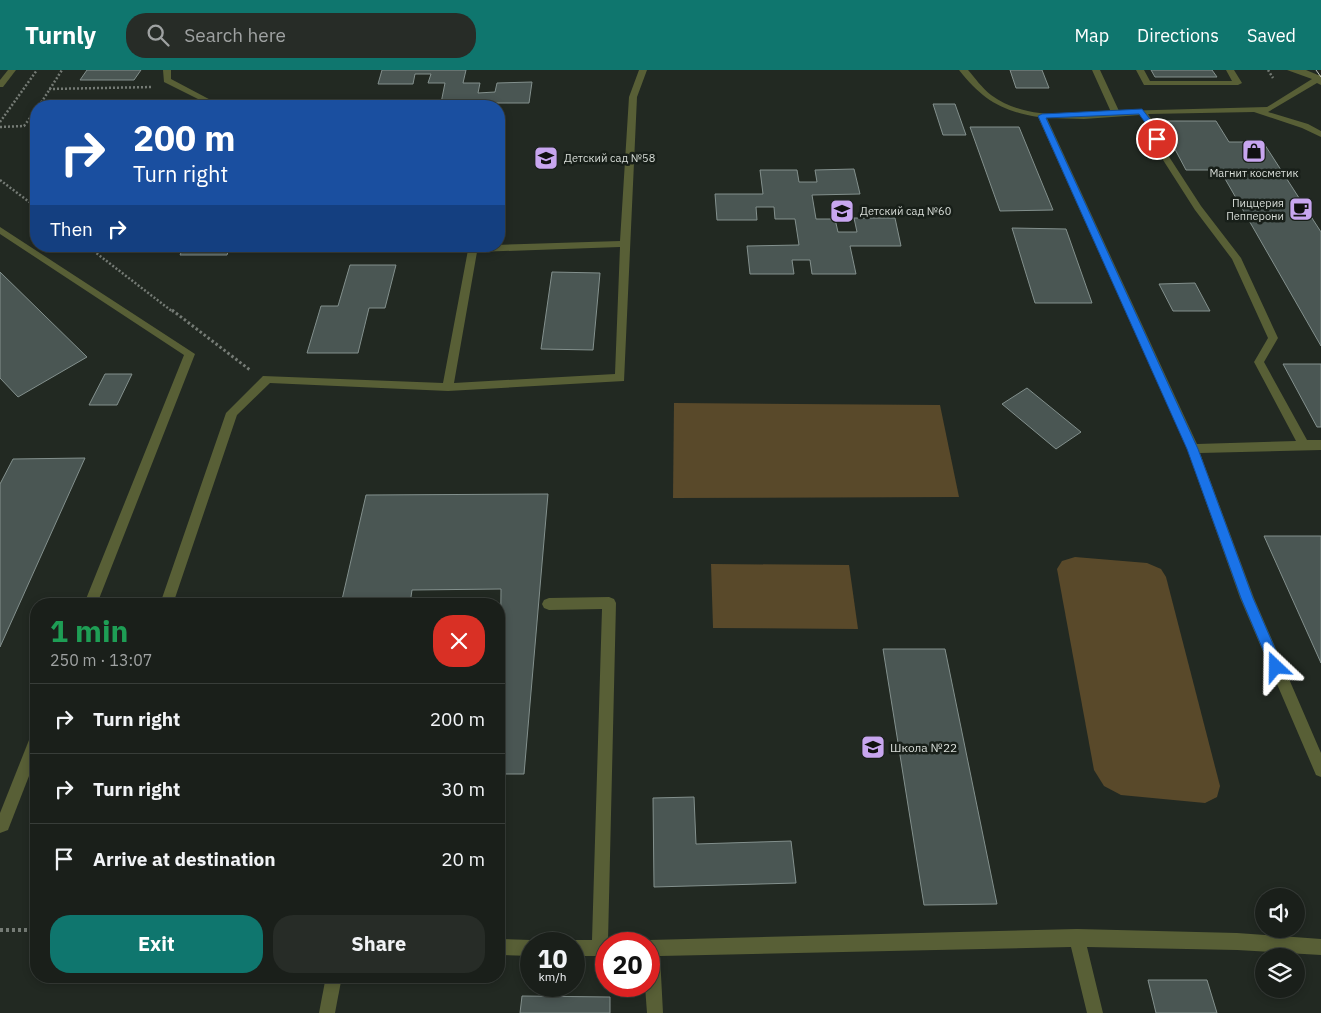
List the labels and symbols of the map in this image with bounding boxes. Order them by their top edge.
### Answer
pin [1136,118,1178,160]
shop icon: Магнит косметик [1241,138,1267,164]
school or university icon: Детский сад №58 [533,145,559,171]
place label: Детский сад №58 [564,151,655,165]
place label: Магнит косметик [1209,166,1299,180]
place label: Пиццерия Пепперони [1226,196,1284,223]
cafe icon: Пиццерия Пепперони [1288,196,1314,222]
school or university icon: Детский сад №60 [829,198,855,224]
place label: Детский сад №60 [860,204,951,218]
position arrow [1249,640,1301,692]
school or university icon: Школа №22 [860,734,886,760]
place label: Школа №22 [890,740,957,755]
speed limit sign: 20 [595,932,660,997]

